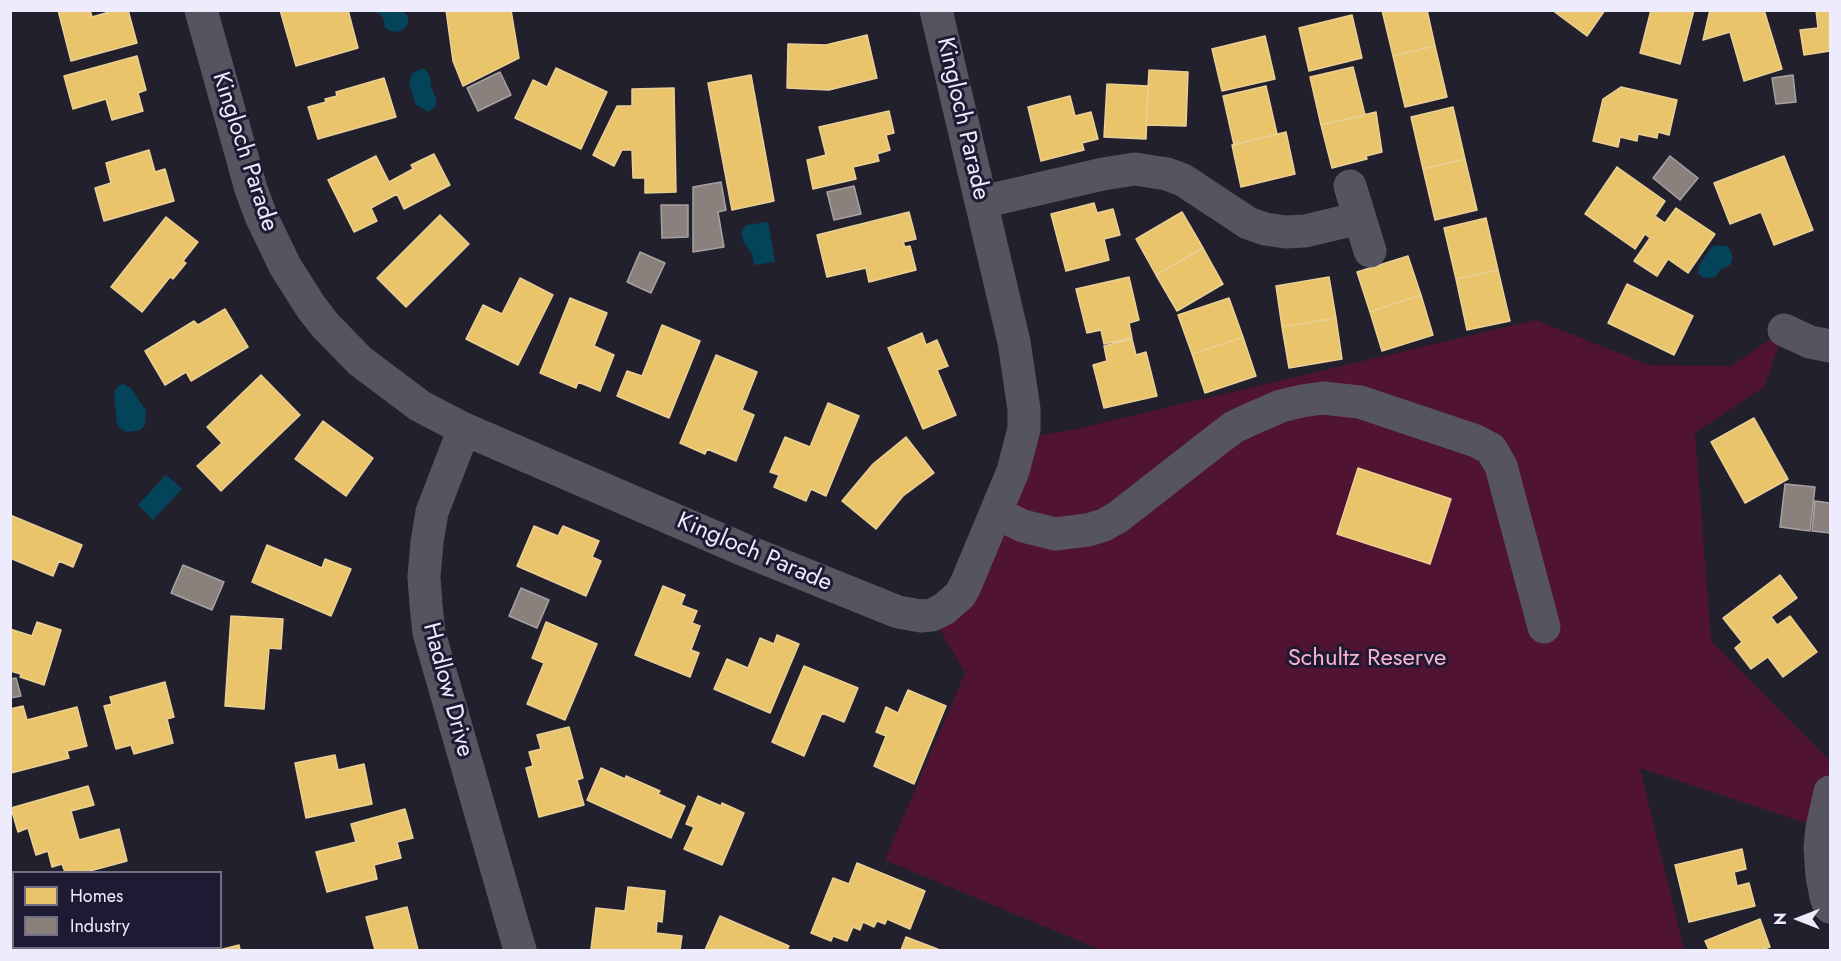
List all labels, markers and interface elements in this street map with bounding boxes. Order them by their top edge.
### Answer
street label: Kingloch Parade [929,35,995,203]
street label: Kingloch Parade [205,69,283,235]
street label: Kingloch Parade [672,507,836,599]
street label: Hadlow Drive [415,620,479,760]
park label: Schultz Reserve [1288,645,1446,673]
legend [12,871,222,949]
text: Homes [70,883,123,909]
north arrow [1769,889,1829,949]
text: Industry [70,913,130,939]
text: N [1769,913,1792,925]

